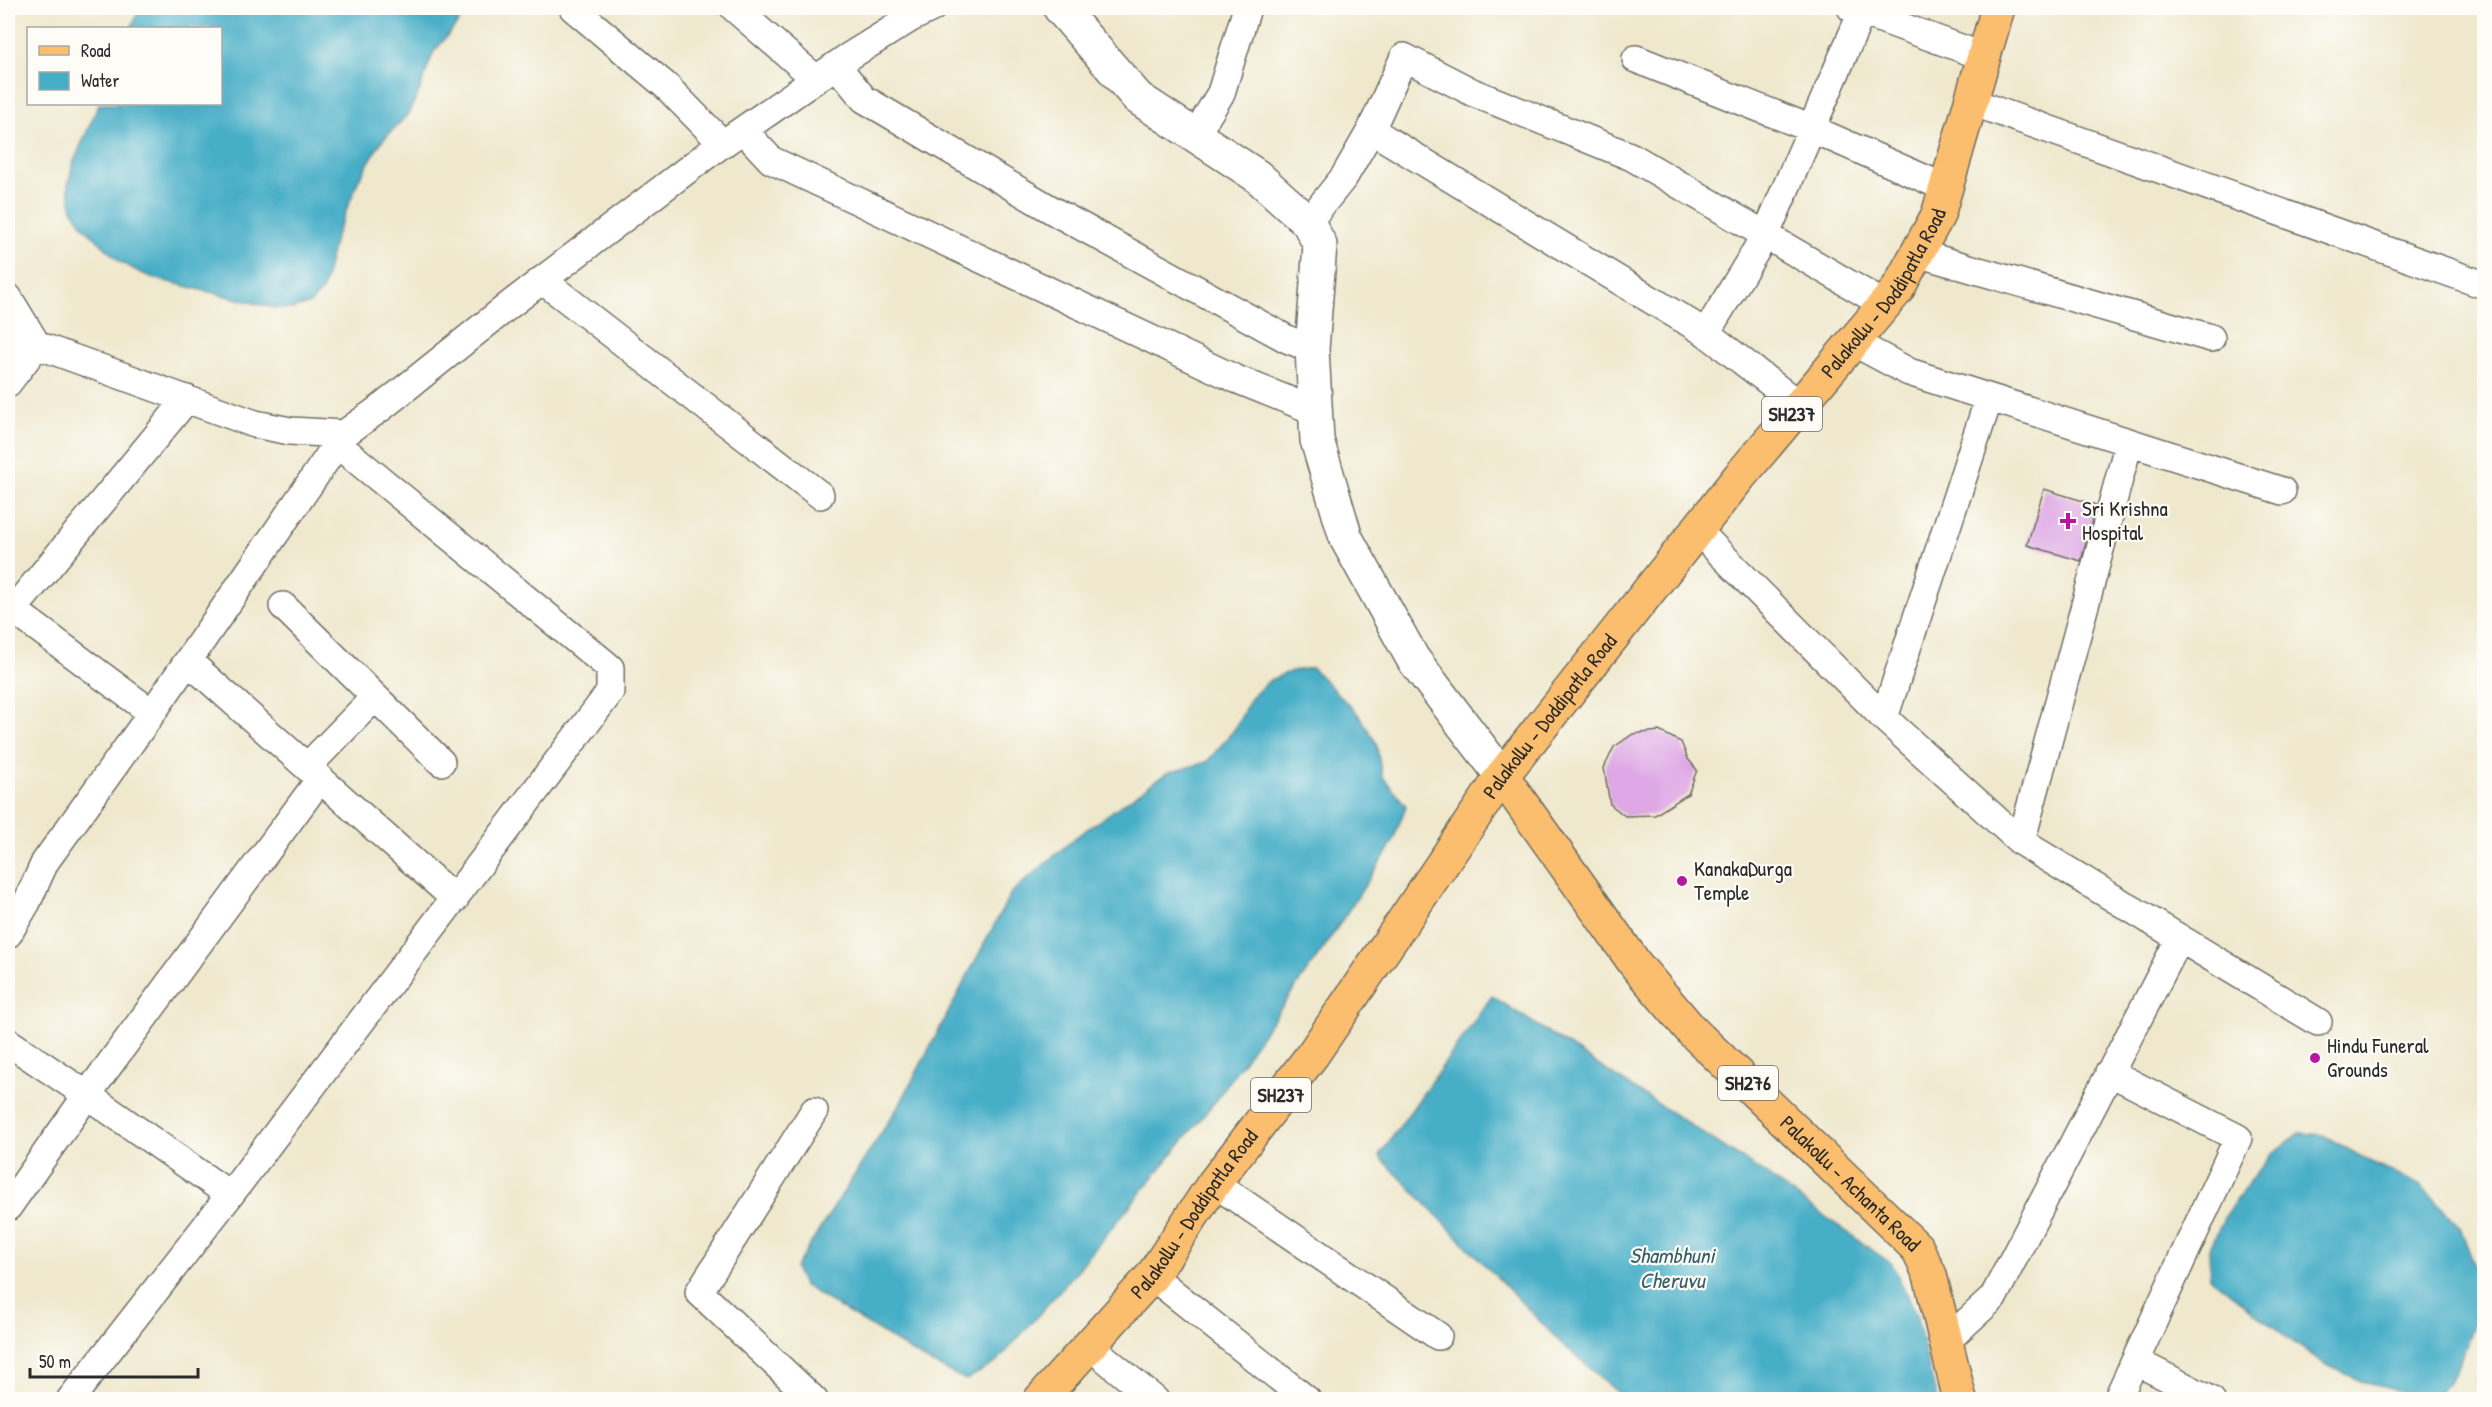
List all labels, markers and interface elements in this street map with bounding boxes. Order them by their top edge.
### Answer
legend [27,27,222,105]
text: Road [81,38,111,63]
text: Water [81,68,119,93]
street label: Palakollu - Doddipatla Road [1814,205,1953,384]
road number: SH237 [1762,397,1822,431]
place label: Sri Krishna Hospital [2082,494,2168,547]
marker: Sri Krishna Hospital [2059,512,2077,530]
street label: Palakollu - Doddipatla Road [1476,628,1623,804]
place label: KanakaDurga Temple [1694,854,1792,907]
marker: KanakaDurga Temple [1675,874,1689,888]
place label: Hindu Funeral Grounds [2327,1031,2429,1084]
marker: Hindu Funeral Grounds [2308,1051,2322,1065]
road number: SH276 [1718,1066,1778,1100]
road number: SH237 [1251,1078,1311,1112]
street label: Palakollu - Achanta Road [1774,1109,1927,1258]
street label: Palakollu - Doddipatla Road [1123,1123,1264,1305]
water label: Shambhuni Cheruvu [1630,1240,1717,1295]
scale bar [30,1341,198,1379]
text: 50 m [39,1349,71,1374]

